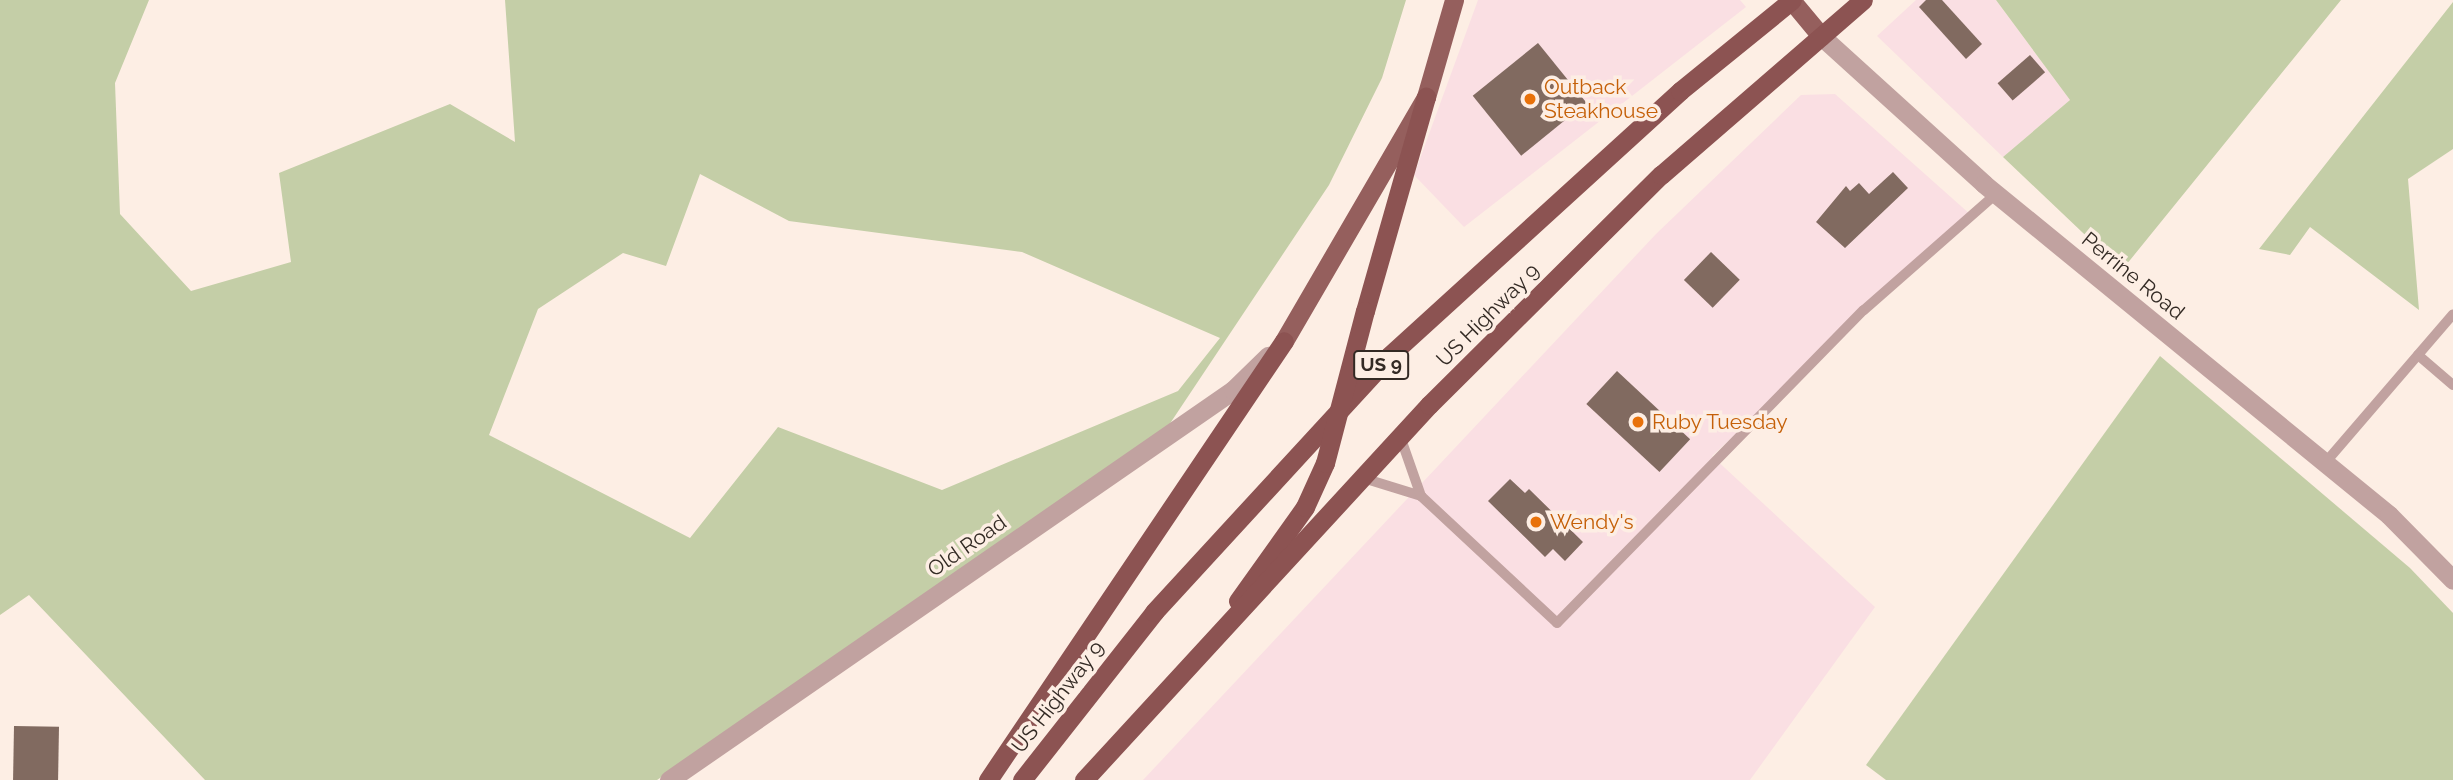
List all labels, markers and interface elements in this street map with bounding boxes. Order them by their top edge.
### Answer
place label: Outback Steakhouse [1544,74,1658,124]
marker: Outback Steakhouse [1522,91,1538,107]
street label: Perrine Road [2077,227,2189,325]
street label: US Highway 9 [1431,258,1545,372]
road number: US 9 [1353,350,1409,380]
place label: Ruby Tuesday [1652,409,1789,435]
marker: Ruby Tuesday [1630,414,1646,430]
place label: Wendy's [1550,509,1634,535]
street label: Old Road [923,510,1011,582]
marker: Wendy's [1528,514,1544,530]
street label: US Highway 9 [1006,636,1110,758]

